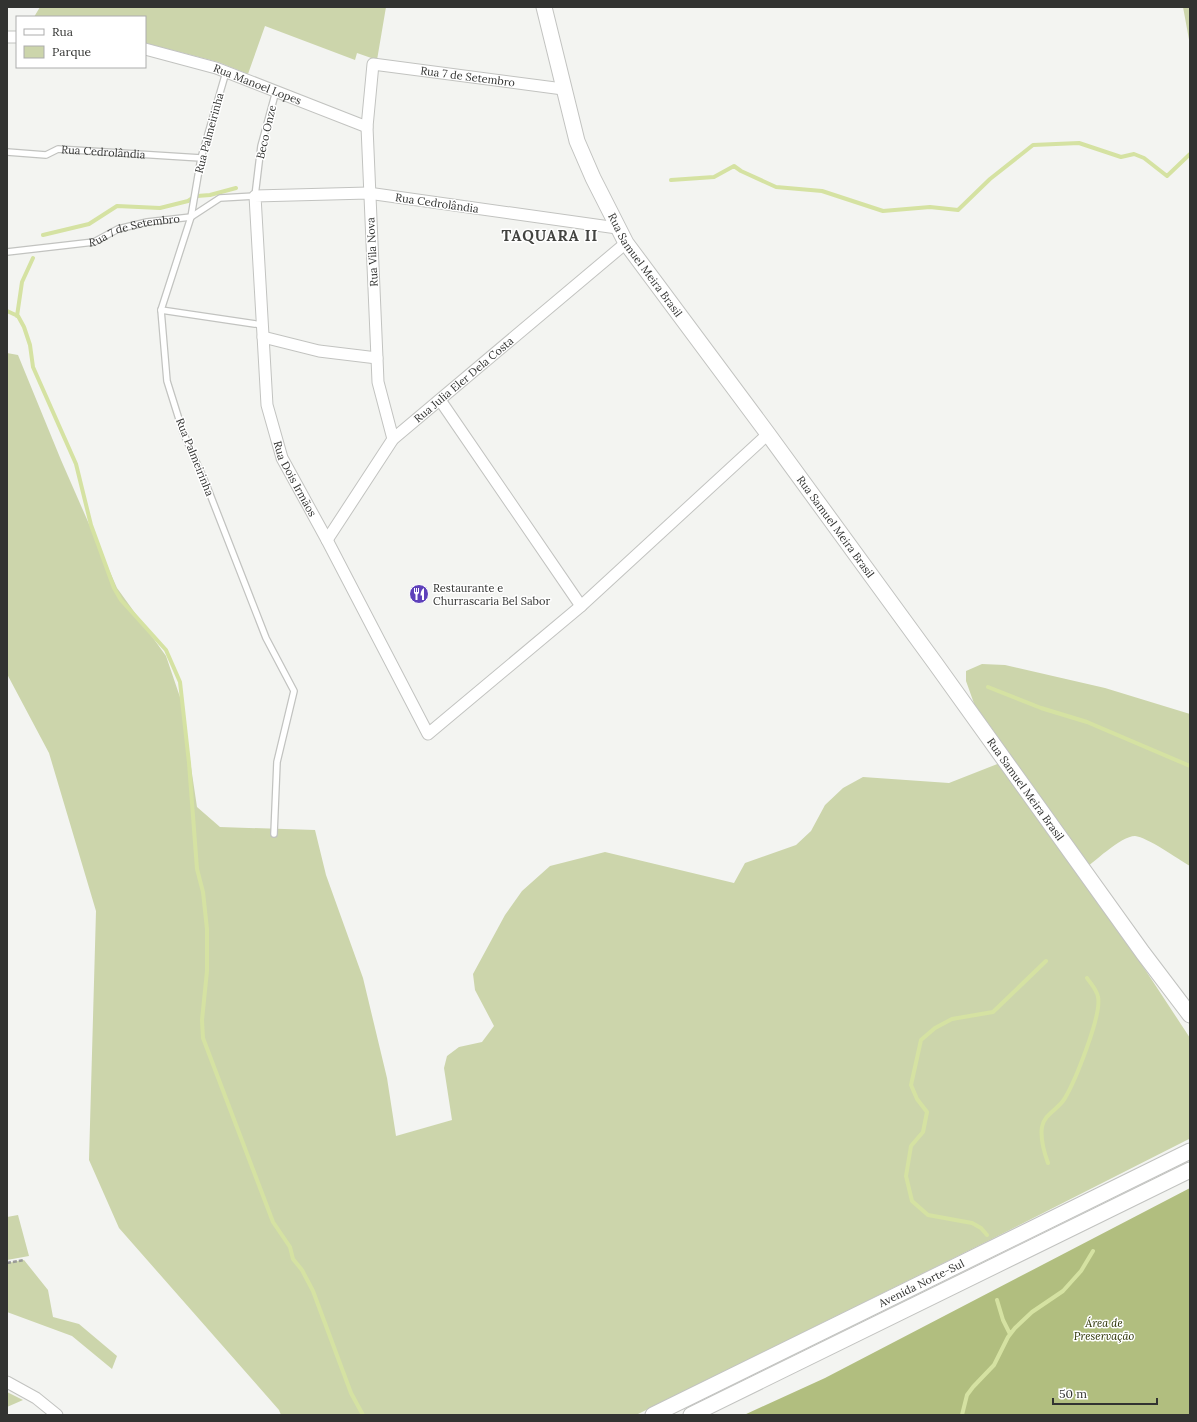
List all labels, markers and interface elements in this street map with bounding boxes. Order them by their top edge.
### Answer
legend [16,16,146,68]
text: Rua [52,24,73,39]
text: Parque [52,44,92,59]
street label: Rua Manoel Lopes [211,61,303,108]
street label: Rua 7 de Setembro [420,63,516,90]
street label: Rua Palmeirinha [191,91,227,175]
street label: Beco Onze [253,104,279,160]
street label: Rua Cedrolândia [61,142,146,162]
street label: Rua Cedrolândia [394,190,480,216]
street label: Rua 7 de Setembro [88,211,181,250]
street label: Rua Samuel Meira Brasil [605,211,685,320]
street label: Rua Vila Nova [363,217,381,287]
district label: TAQUARA II [502,226,598,245]
street label: Rua Julia Eler Dela Costa [411,333,517,425]
street label: Rua Palmeirinha [173,416,217,498]
street label: Rua Dois Irmãos [270,439,320,519]
street label: Rua Samuel Meira Brasil [794,473,878,581]
place label: Restaurante e Churrascaria Bel Sabor [433,581,550,608]
restaurant icon: Restaurante e Churrascaria Bel Sabor [408,583,430,605]
street label: Rua Samuel Meira Brasil [984,735,1067,843]
street label: Avenida Norte-Sul [875,1256,967,1311]
park label: Área de Preservação [1074,1316,1134,1343]
scale bar [1053,1380,1157,1406]
text: 50 m [1059,1386,1087,1401]

